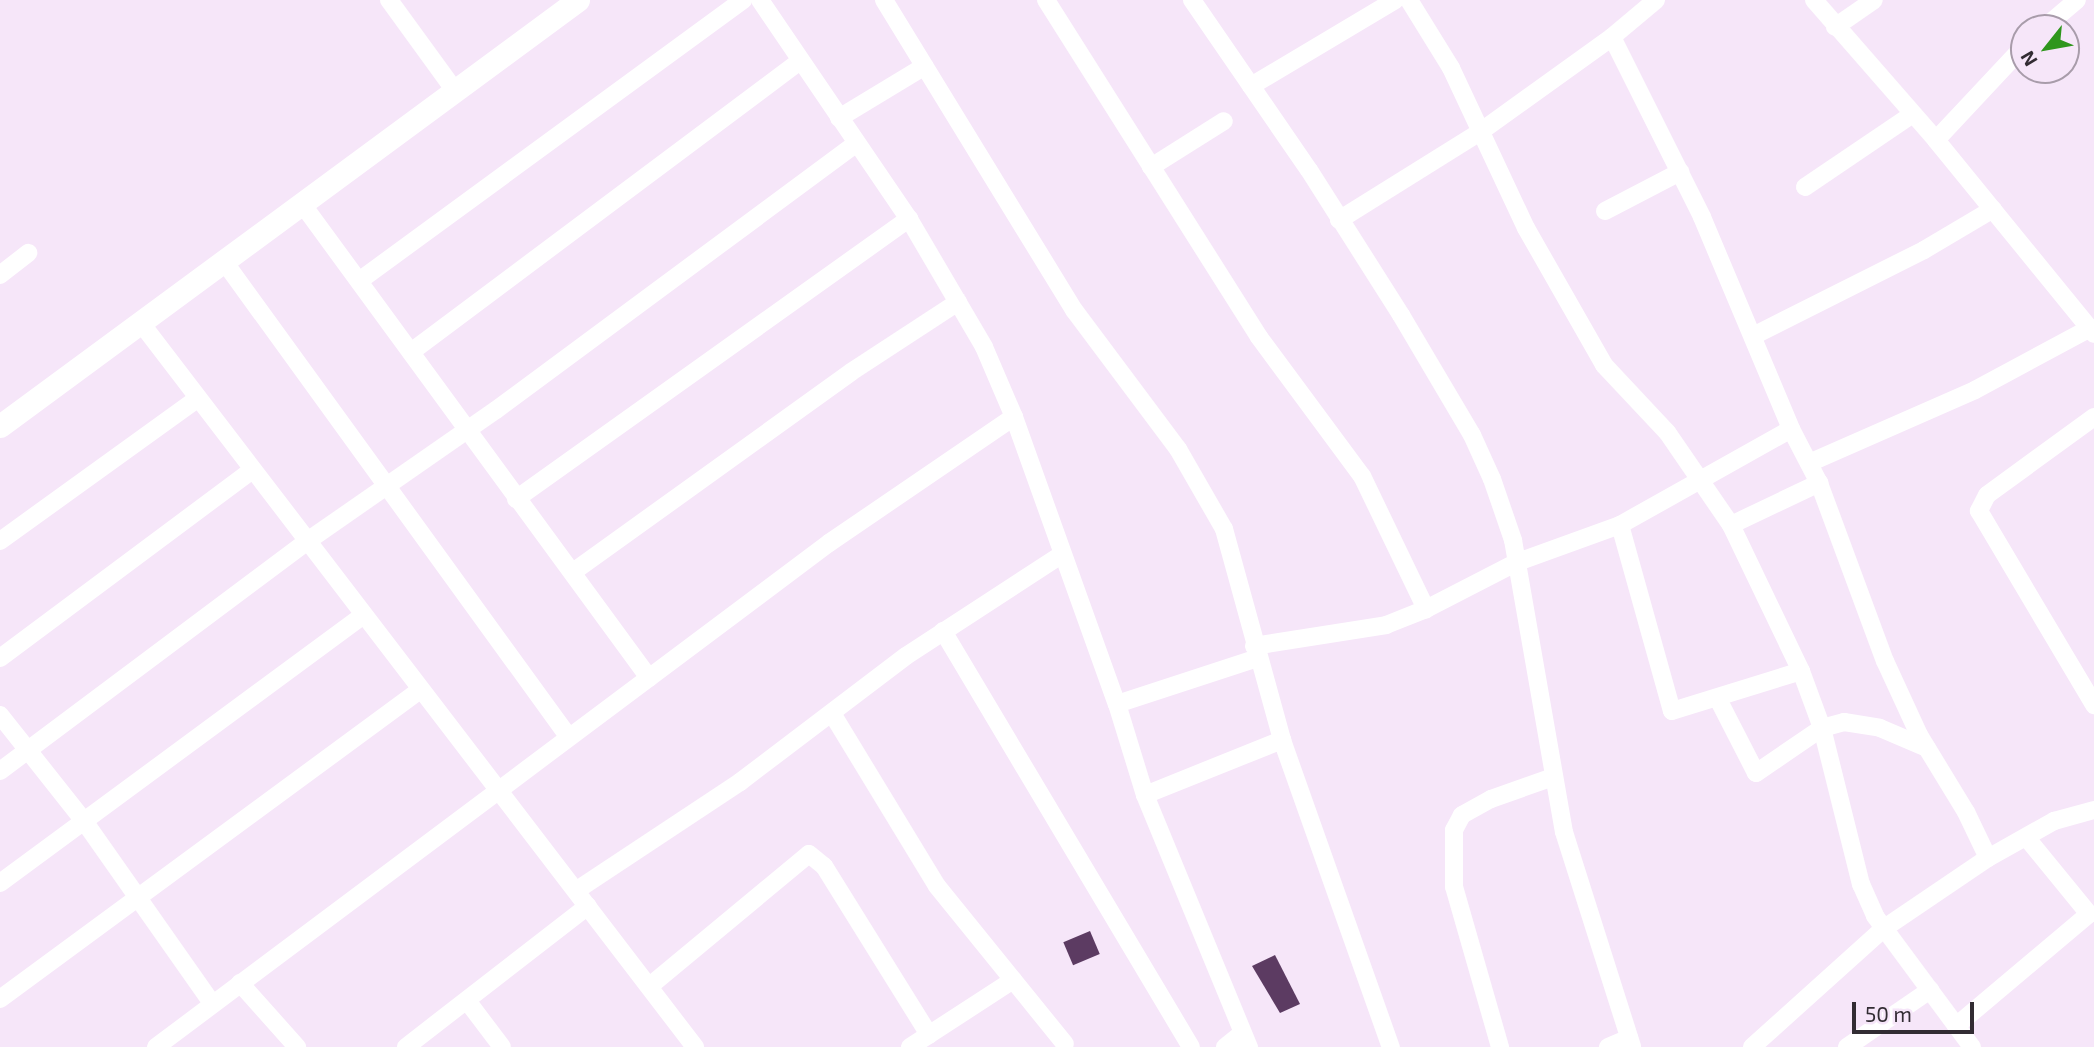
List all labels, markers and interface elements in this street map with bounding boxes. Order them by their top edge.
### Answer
north arrow [2010,14,2080,84]
text: N [2015,47,2042,71]
scale bar [1856,988,1979,1032]
text: 50 m [1865,1001,1912,1026]

